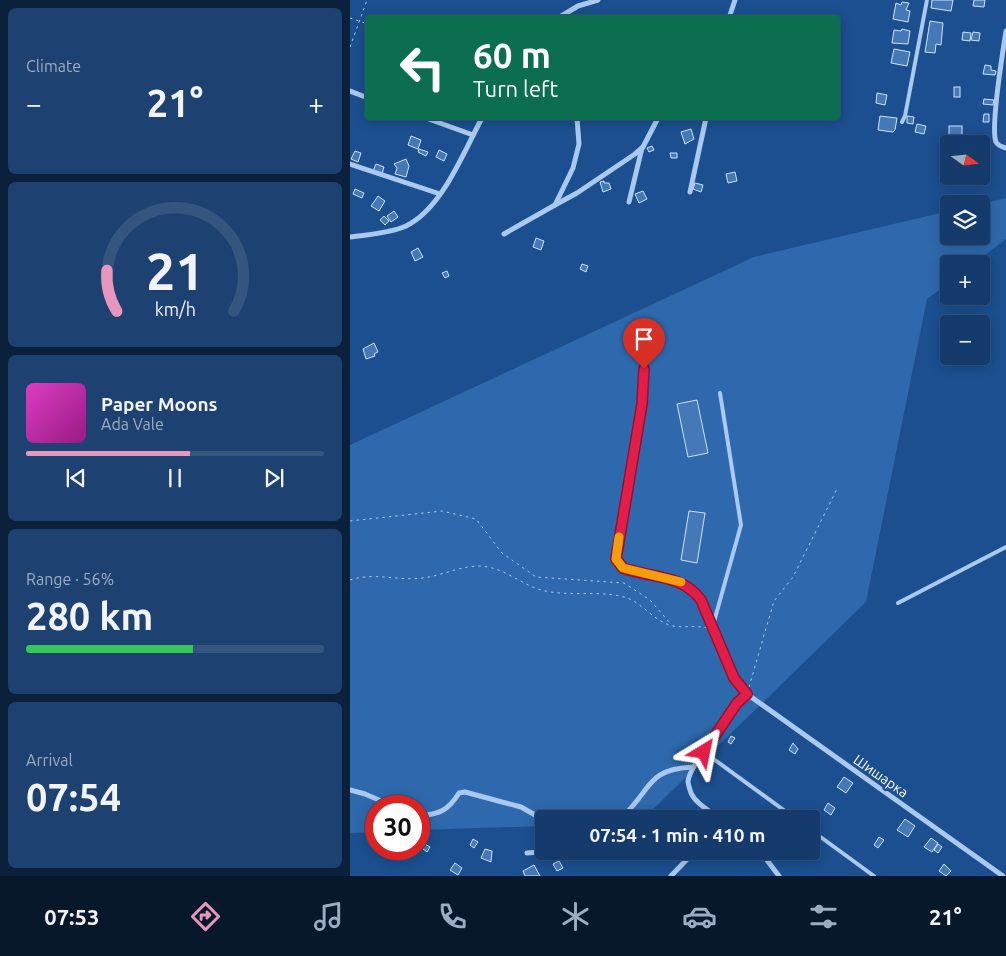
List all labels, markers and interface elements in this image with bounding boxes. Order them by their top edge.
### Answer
icon: left [390,35,455,100]
text: 60 m [473,35,551,75]
text: Climate [26,57,81,75]
text: Turn left [473,76,558,101]
text: 21° [147,82,203,124]
text: − [26,88,42,119]
text: + [308,88,324,119]
north arrow [940,135,990,185]
map controls [940,135,990,365]
button: layers [940,195,990,245]
text: 21 [146,242,204,300]
button: + [940,255,990,305]
text: km/h [154,299,196,319]
button: − [940,315,990,365]
pin [623,318,665,369]
icon: arrive [630,325,658,353]
text: Paper Moons [101,393,218,415]
text: Ada Vale [101,415,164,433]
icon: previous [62,464,90,492]
icon: pause [161,464,189,492]
icon: next [260,464,288,492]
text: Range · 56% [26,570,114,588]
text: 280 km [26,595,153,637]
position arrow [677,725,729,777]
text: Arrival [26,751,73,769]
street label: Шишарка [851,751,911,801]
text: 07:54 [26,776,121,818]
speed limit sign: 30 [365,795,430,860]
text: 07:54 · 1 min · 410 m [590,824,765,846]
icon: directions [188,899,223,934]
icon: music [311,899,346,934]
icon: phone [435,899,470,934]
icon: climate [558,899,593,934]
icon: car [682,899,717,934]
icon: filters [806,899,841,934]
text: 07:53 [44,904,99,929]
text: 21° [929,904,962,929]

